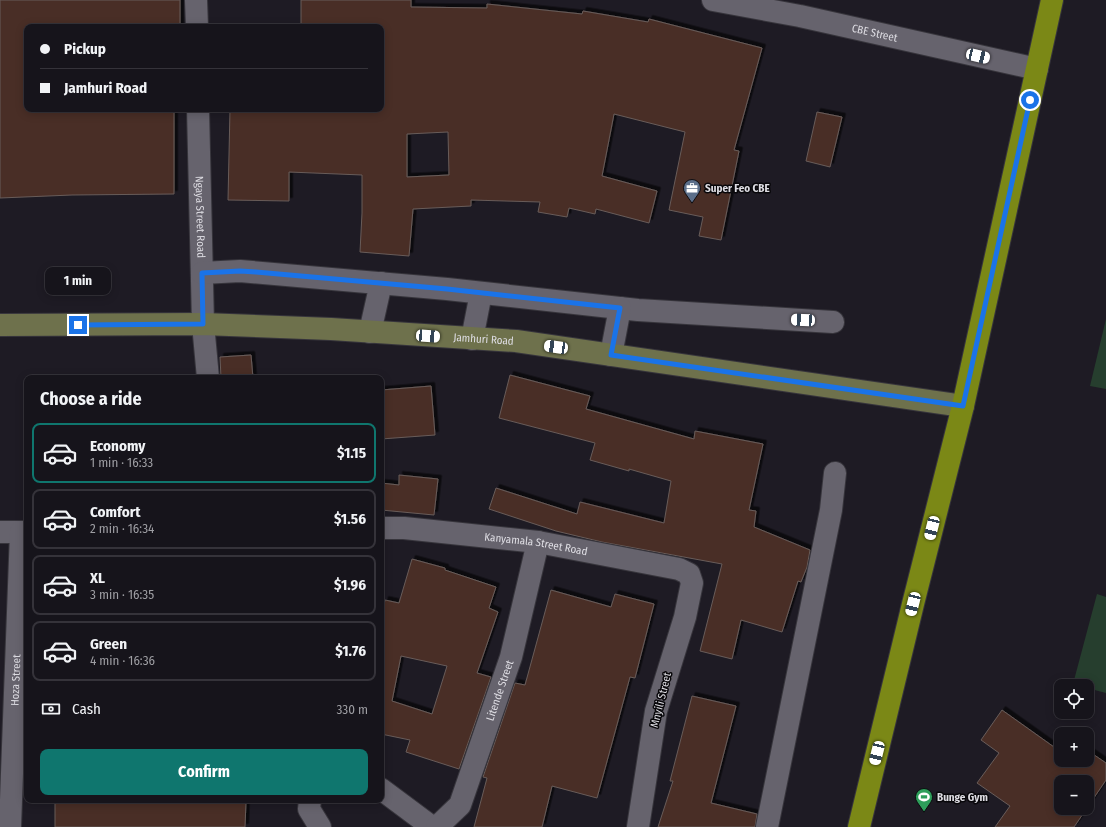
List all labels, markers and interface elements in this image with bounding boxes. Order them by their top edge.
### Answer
street label: CBE Street [851,21,899,44]
text: Pickup [64,40,106,58]
car [965,47,991,65]
text: Jamhuri Road [64,79,147,97]
route start [1021,91,1039,109]
street label: Ngaya Street Road [193,176,208,258]
office icon: Super Feo CBE [682,178,702,203]
place label: Super Feo CBE [705,182,770,195]
callout: 1 min [45,267,111,295]
text: 1 min [64,273,92,288]
car [791,313,815,327]
route end [69,316,87,334]
car [416,329,440,343]
street label: Jamhuri Road [453,330,514,347]
car [543,339,569,355]
text: Choose a ride [40,388,142,410]
icon: car [42,435,78,471]
text: Economy [90,437,145,455]
text: $1.15 [337,444,366,462]
text: 1 min · 16:33 [90,455,153,470]
icon: car [42,501,78,537]
text: Comfort [90,503,141,521]
text: $1.56 [334,510,366,528]
car [923,515,941,541]
text: 2 min · 16:34 [90,521,154,536]
street label: Kanyamala Street Road [484,530,589,558]
icon: car [42,567,78,603]
text: XL [90,569,105,587]
text: $1.96 [334,576,366,594]
text: 3 min · 16:35 [90,587,154,602]
car [904,591,922,617]
icon: car [42,633,78,669]
text: Green [90,635,127,653]
text: $1.76 [335,642,366,660]
text: 4 min · 16:36 [90,653,155,668]
street label: Hoza Street [8,654,23,706]
street label: Litende Street [483,658,516,723]
street label: Mnyili Street [648,671,674,729]
map controls [1054,679,1094,815]
button: locate [1054,679,1094,719]
icon: cash [40,698,62,720]
text: Cash [72,700,101,718]
text: 330 m [336,702,368,717]
button: + [1054,727,1094,767]
car [868,740,886,766]
button: Confirm [40,749,368,795]
button: − [1054,775,1094,815]
sports icon: Bunge Gym [914,787,934,812]
place label: Bunge Gym [937,791,988,804]

